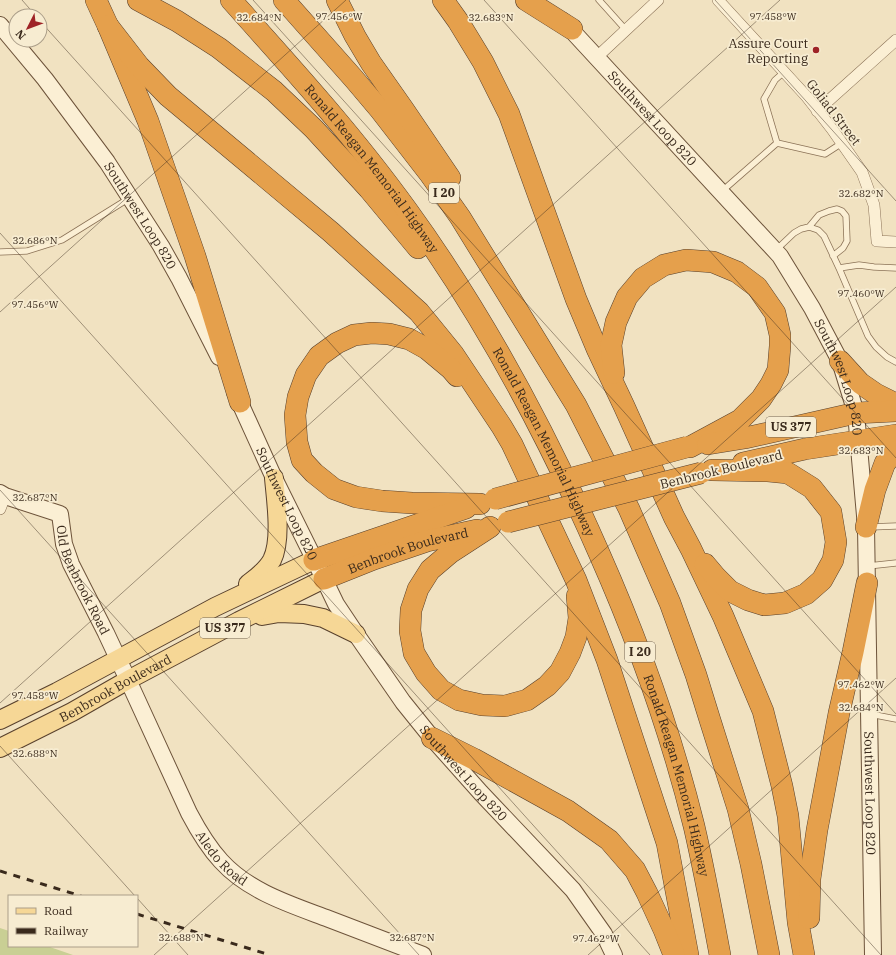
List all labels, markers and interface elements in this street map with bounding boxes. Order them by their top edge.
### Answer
north arrow [8,8,48,48]
text: 97.456°W [315,10,363,23]
text: 97.458°W [749,10,797,23]
text: 32.684°N [236,11,282,24]
text: 32.683°N [468,11,514,24]
text: N [12,27,29,43]
place label: Assure Court Reporting [729,35,808,67]
marker: Assure Court Reporting [811,45,821,55]
street label: Southwest Loop 820 [604,67,700,170]
street label: Goliad Street [803,76,865,149]
street label: Ronald Reagan Memorial Highway [301,81,443,257]
street label: Southwest Loop 820 [100,159,180,272]
road number: I 20 [429,183,459,203]
text: 32.682°N [838,187,884,200]
text: 32.686°N [12,234,58,247]
text: 97.460°W [837,287,885,300]
text: 97.456°W [11,298,59,311]
street label: Southwest Loop 820 [810,316,866,436]
street label: Ronald Reagan Memorial Highway [489,345,599,539]
road number: US 377 [766,417,816,437]
street label: Southwest Loop 820 [252,444,321,563]
text: 32.683°N [838,444,884,457]
street label: Benbrook Boulevard [658,446,784,493]
text: 32.687°N [12,491,58,504]
street label: Old Benbrook Road [53,524,113,638]
street label: Benbrook Boulevard [345,524,470,578]
road number: US 377 [200,618,250,638]
road number: I 20 [625,642,655,662]
street label: Benbrook Boulevard [57,650,174,726]
street label: Ronald Reagan Memorial Highway [639,672,713,878]
text: 97.462°W [837,678,885,691]
text: 97.458°W [11,689,59,702]
text: 32.684°N [838,701,884,714]
street label: Southwest Loop 820 [416,722,511,825]
street label: Southwest Loop 820 [860,731,879,855]
text: 32.688°N [12,747,58,760]
street label: Aledo Road [192,828,251,890]
legend [8,895,138,947]
text: Road [44,903,73,918]
text: Railway [44,923,89,938]
text: 32.688°N [158,931,204,944]
text: 32.687°N [389,931,435,944]
text: 97.462°W [572,932,620,945]

